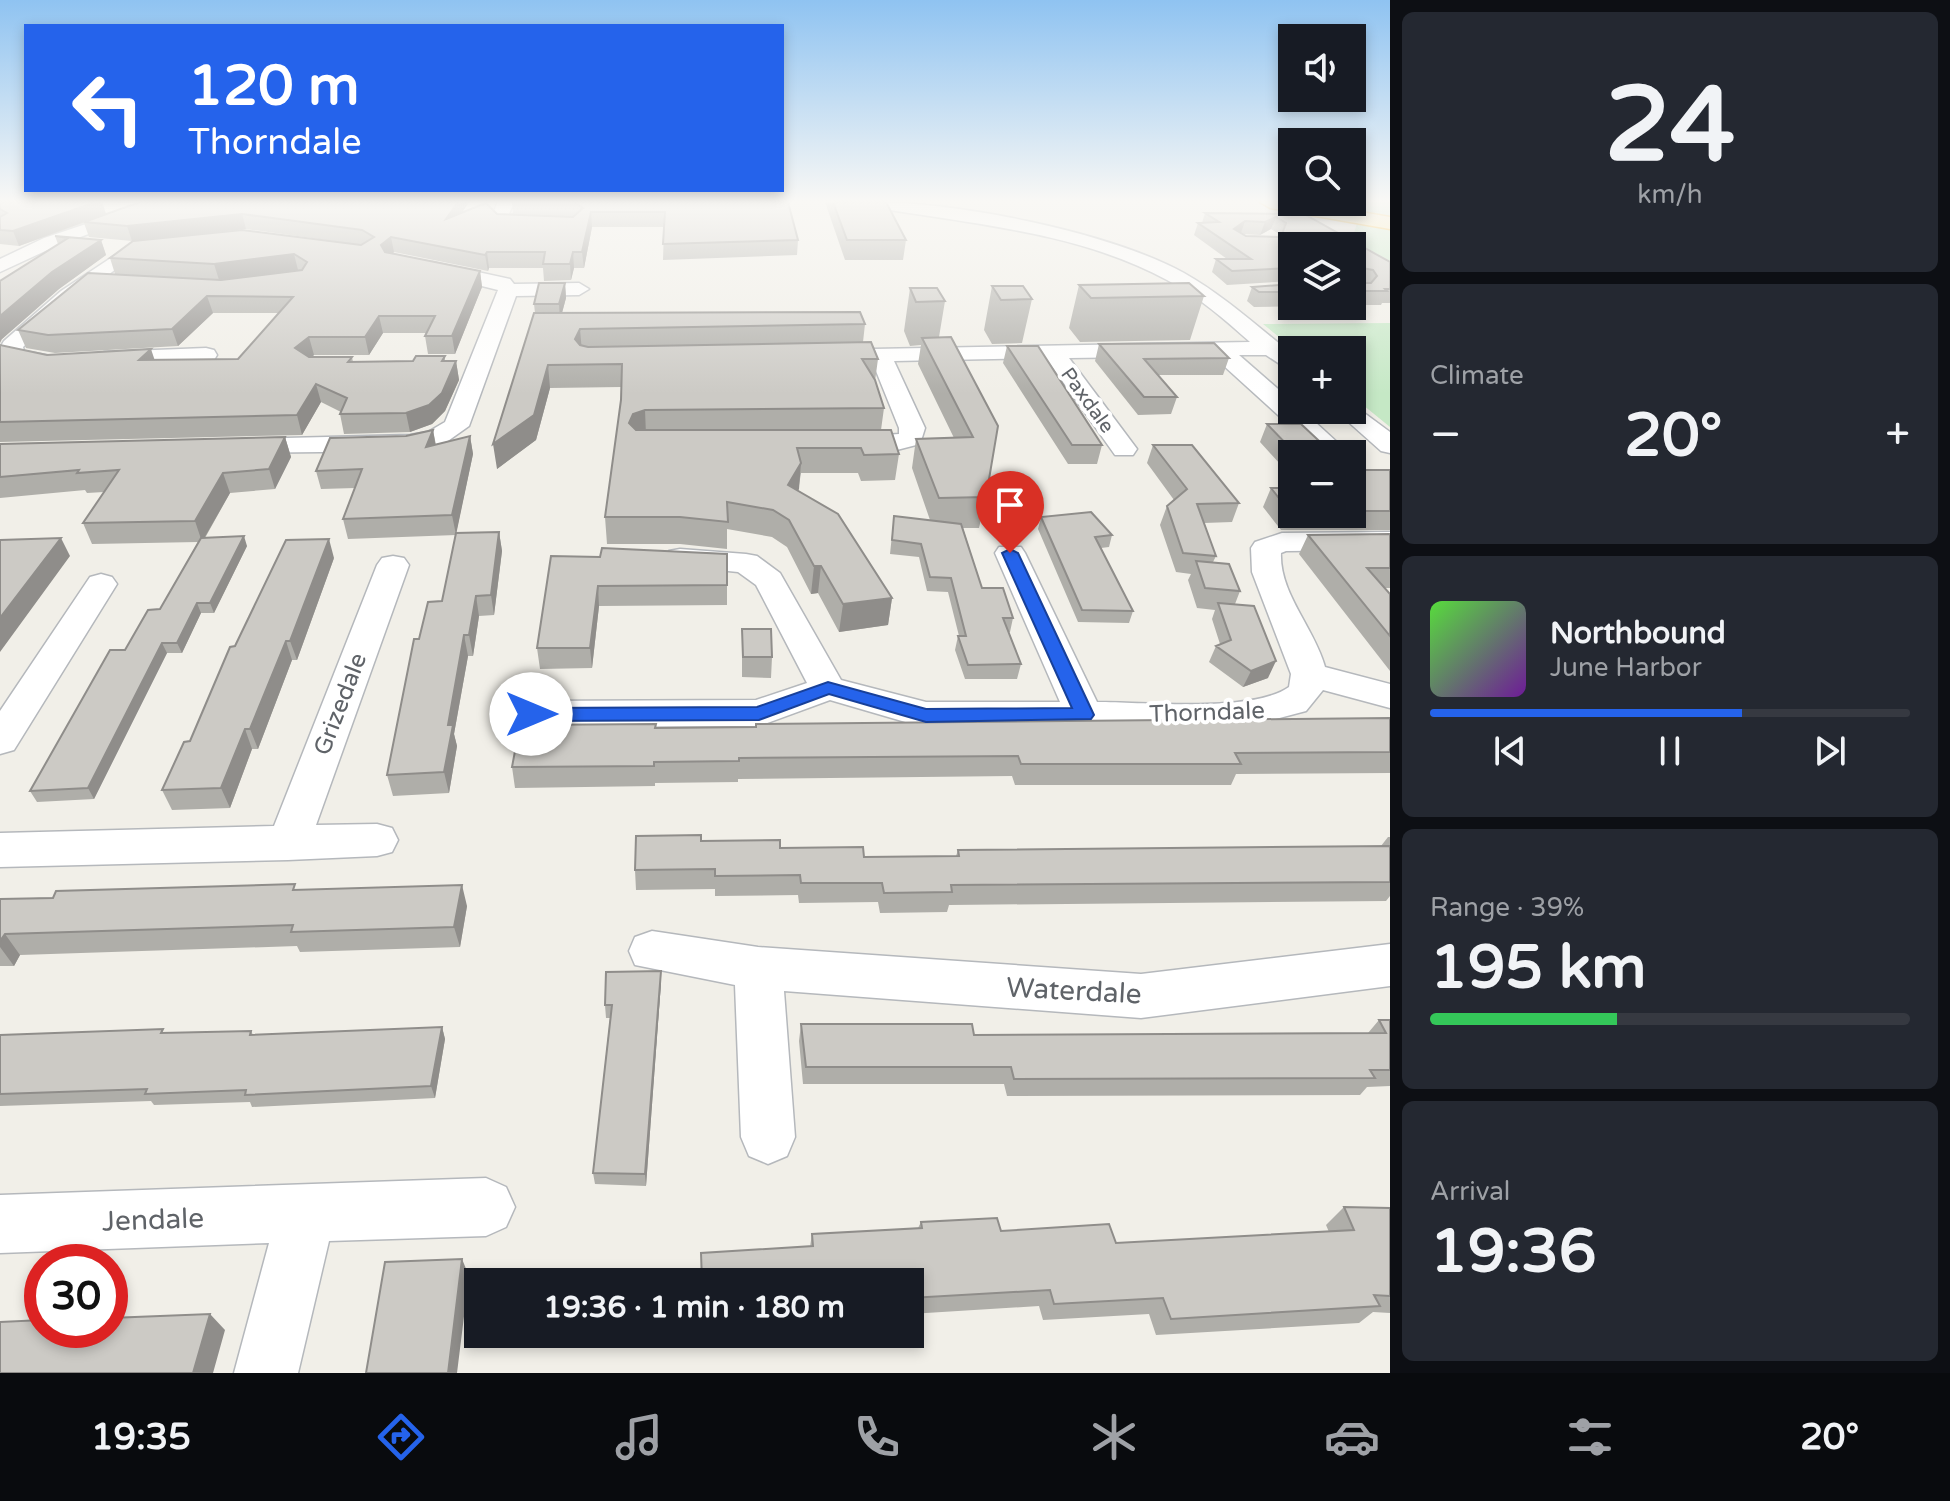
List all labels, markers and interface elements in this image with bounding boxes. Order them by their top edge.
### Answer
map controls [1278,24,1366,528]
button: sound [1278,24,1366,112]
text: 120 m [188,53,359,120]
icon: left [56,56,160,160]
text: 24 [1605,64,1735,189]
text: Thorndale [188,121,362,164]
button: search [1278,128,1366,216]
text: km/h [1637,179,1703,210]
button: layers [1278,232,1366,320]
button: + [1278,336,1366,424]
text: Climate [1430,360,1524,391]
street label: Paxdale [1055,363,1119,438]
text: 20° [1624,400,1722,472]
text: − [1430,409,1461,462]
text: + [1885,409,1910,462]
button: − [1278,440,1366,528]
pin [976,471,1044,553]
icon: arrive [988,483,1032,527]
text: Northbound [1550,615,1726,652]
street label: Grizedale [308,649,373,759]
text: June Harbor [1550,652,1702,683]
position arrow [489,672,573,756]
street label: Thorndale [1149,696,1265,729]
icon: previous [1488,729,1532,773]
icon: pause [1648,729,1692,773]
icon: next [1808,729,1852,773]
text: Range · 39% [1430,892,1584,923]
text: 195 km [1430,932,1646,1004]
street label: Waterdale [1005,970,1142,1012]
text: Arrival [1430,1176,1510,1207]
street label: Jendale [101,1201,205,1239]
text: 19:36 [1430,1216,1596,1288]
speed limit sign: 30 [24,1244,128,1348]
text: 19:36 · 1 min · 180 m [543,1289,845,1326]
icon: directions [373,1409,429,1465]
icon: music [611,1409,667,1465]
icon: phone [849,1409,905,1465]
icon: climate [1086,1409,1142,1465]
icon: car [1324,1409,1380,1465]
icon: filters [1562,1409,1618,1465]
text: 19:35 [91,1416,191,1459]
text: 20° [1800,1416,1859,1459]

